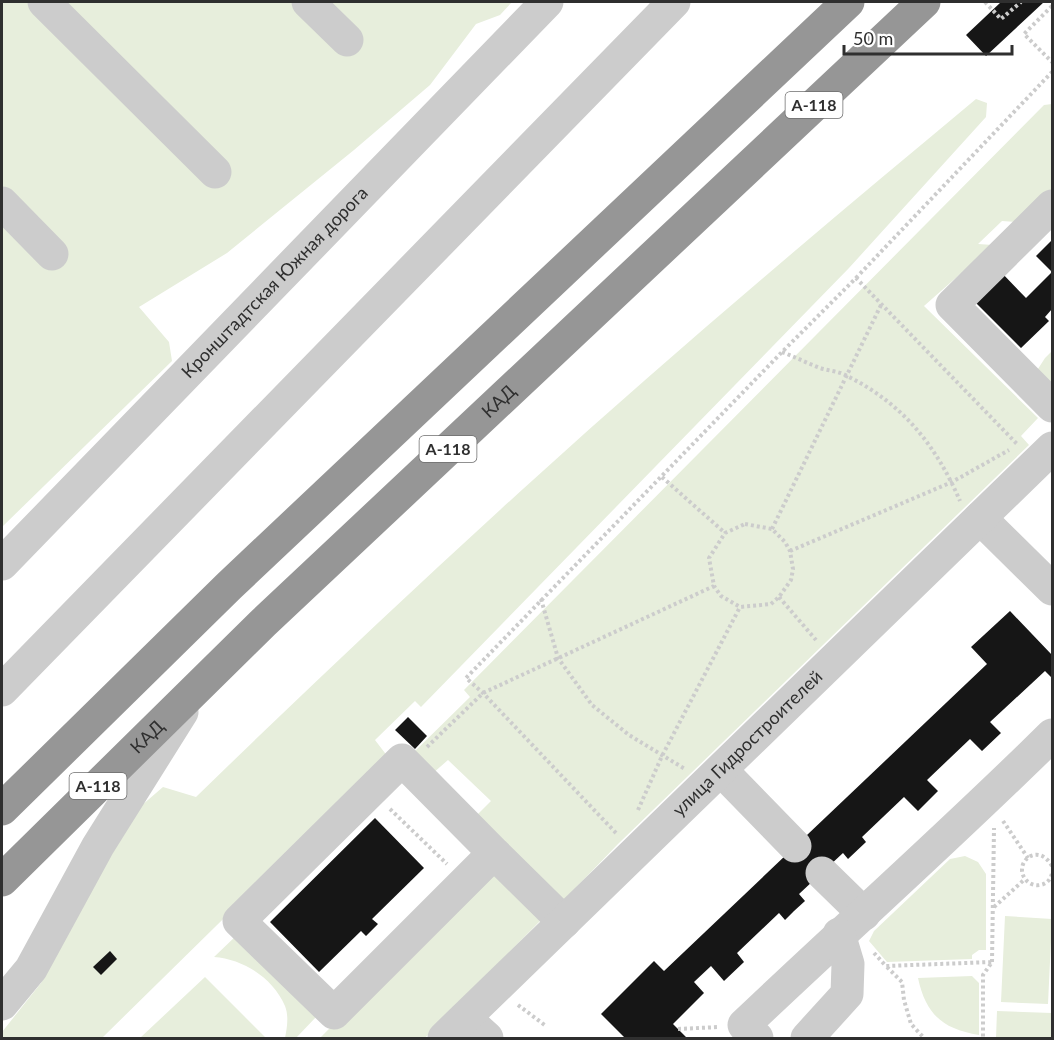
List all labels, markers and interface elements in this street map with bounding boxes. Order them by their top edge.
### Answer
scale bar [844,18,1012,56]
text: 50 m [853,27,893,49]
road number: А-118 [786,92,842,118]
street label: Кронштадтская Южная дорога [176,182,372,382]
street label: КАД [477,379,520,422]
road number: А-118 [420,436,476,462]
street label: улица Гидростроителей [667,665,826,820]
street label: КАД [125,715,168,758]
road number: А-118 [70,773,126,799]

